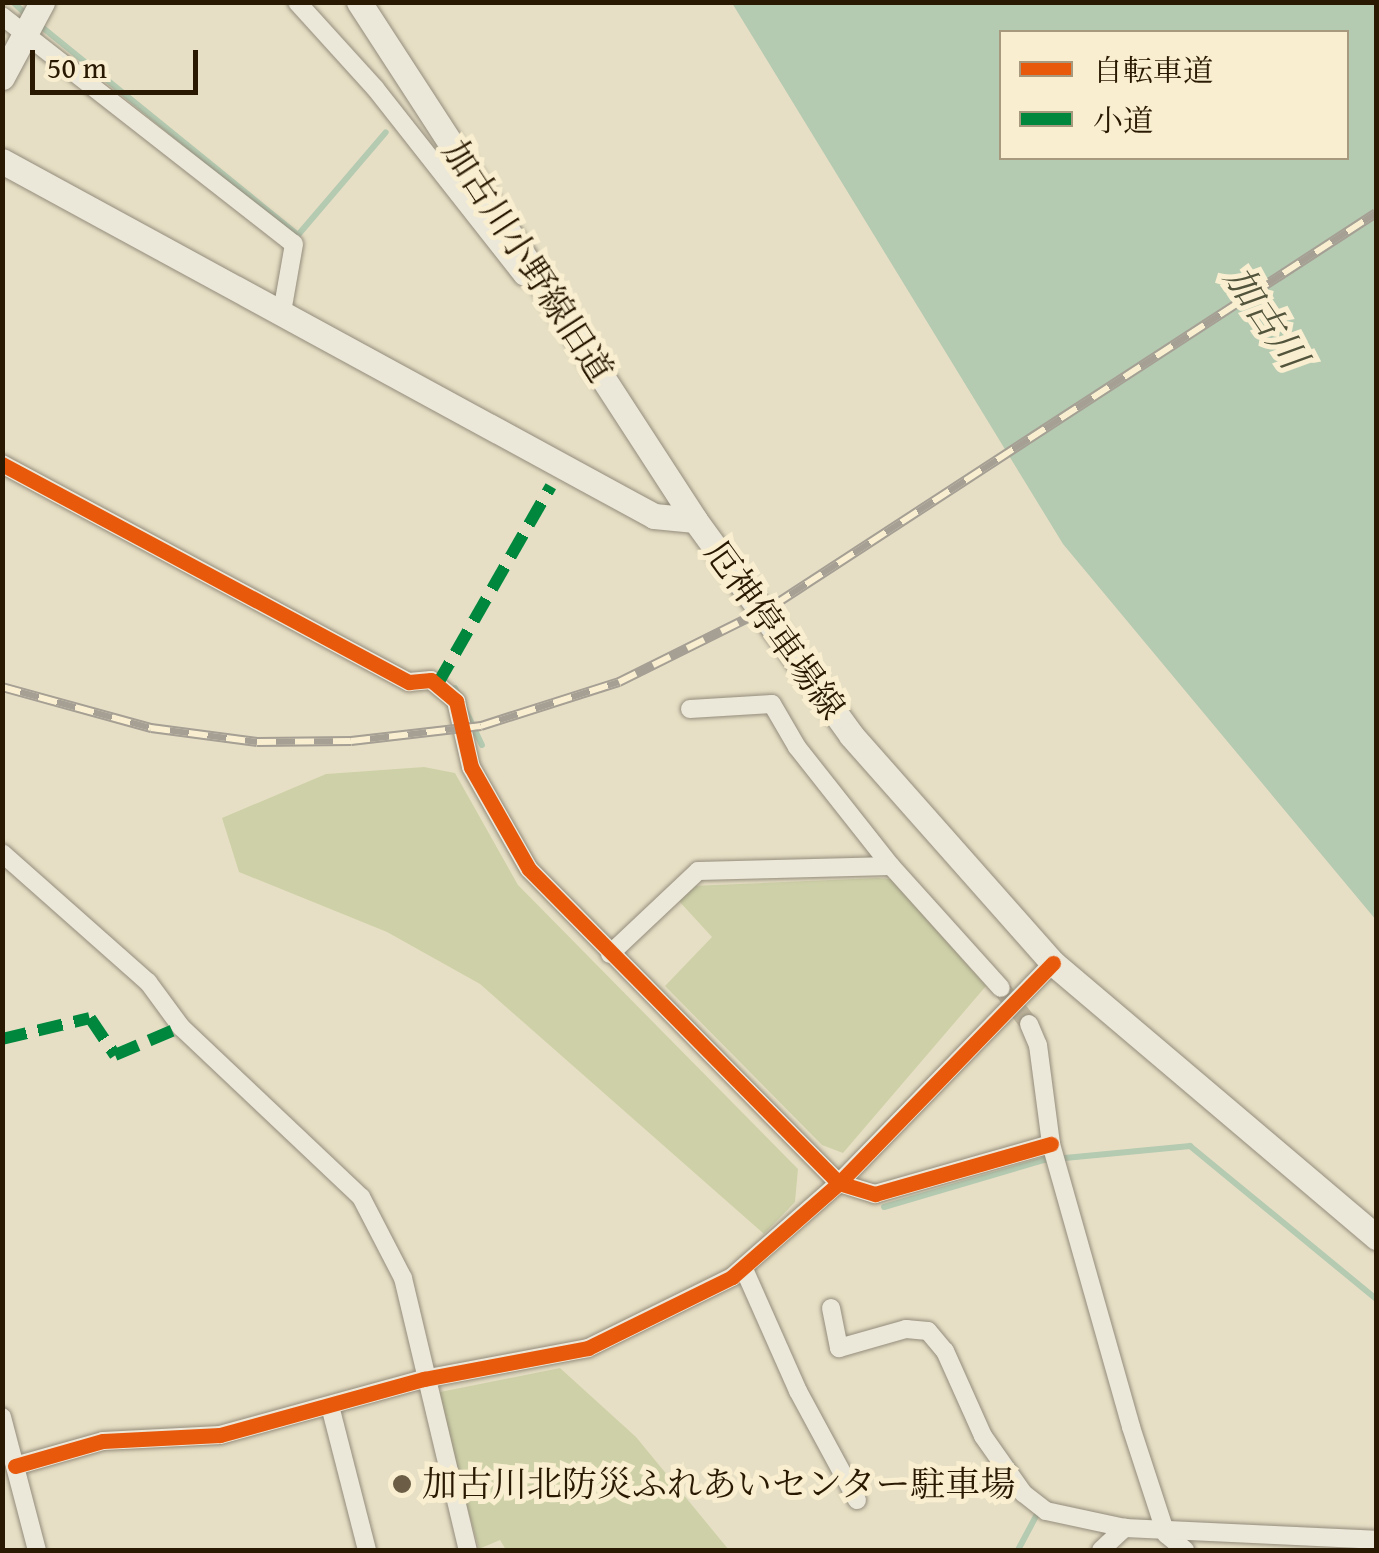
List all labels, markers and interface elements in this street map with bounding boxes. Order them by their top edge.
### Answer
scale bar [35,30,202,92]
legend [999,30,1349,160]
text: 50 m [47,45,107,89]
text: 自転車道 [1093,48,1213,92]
text: 小道 [1093,98,1153,142]
street label: 加古川小野線旧道 [434,132,622,390]
water label: 加古川 [1215,257,1317,377]
street label: 厄神停車場線 [696,533,854,727]
place label: 加古川北防災ふれあいセンター駐車場 [422,1463,1017,1505]
marker: 加古川北防災ふれあいセンター駐車場 [391,1473,413,1495]

